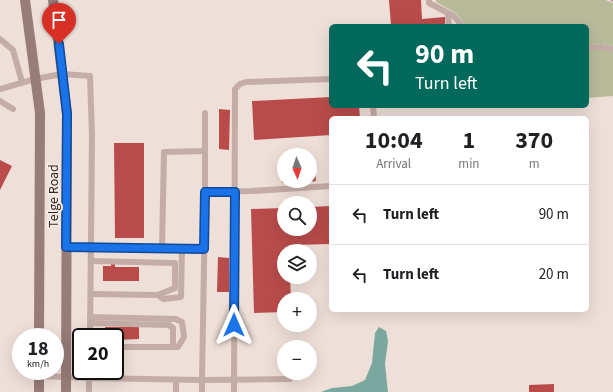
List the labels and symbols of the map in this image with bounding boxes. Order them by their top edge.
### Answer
pin [42,3,76,44]
north arrow [277,148,317,188]
street label: Telge Road [44,164,64,228]
position arrow [213,304,255,346]
speed limit sign: 20 [72,328,124,380]

